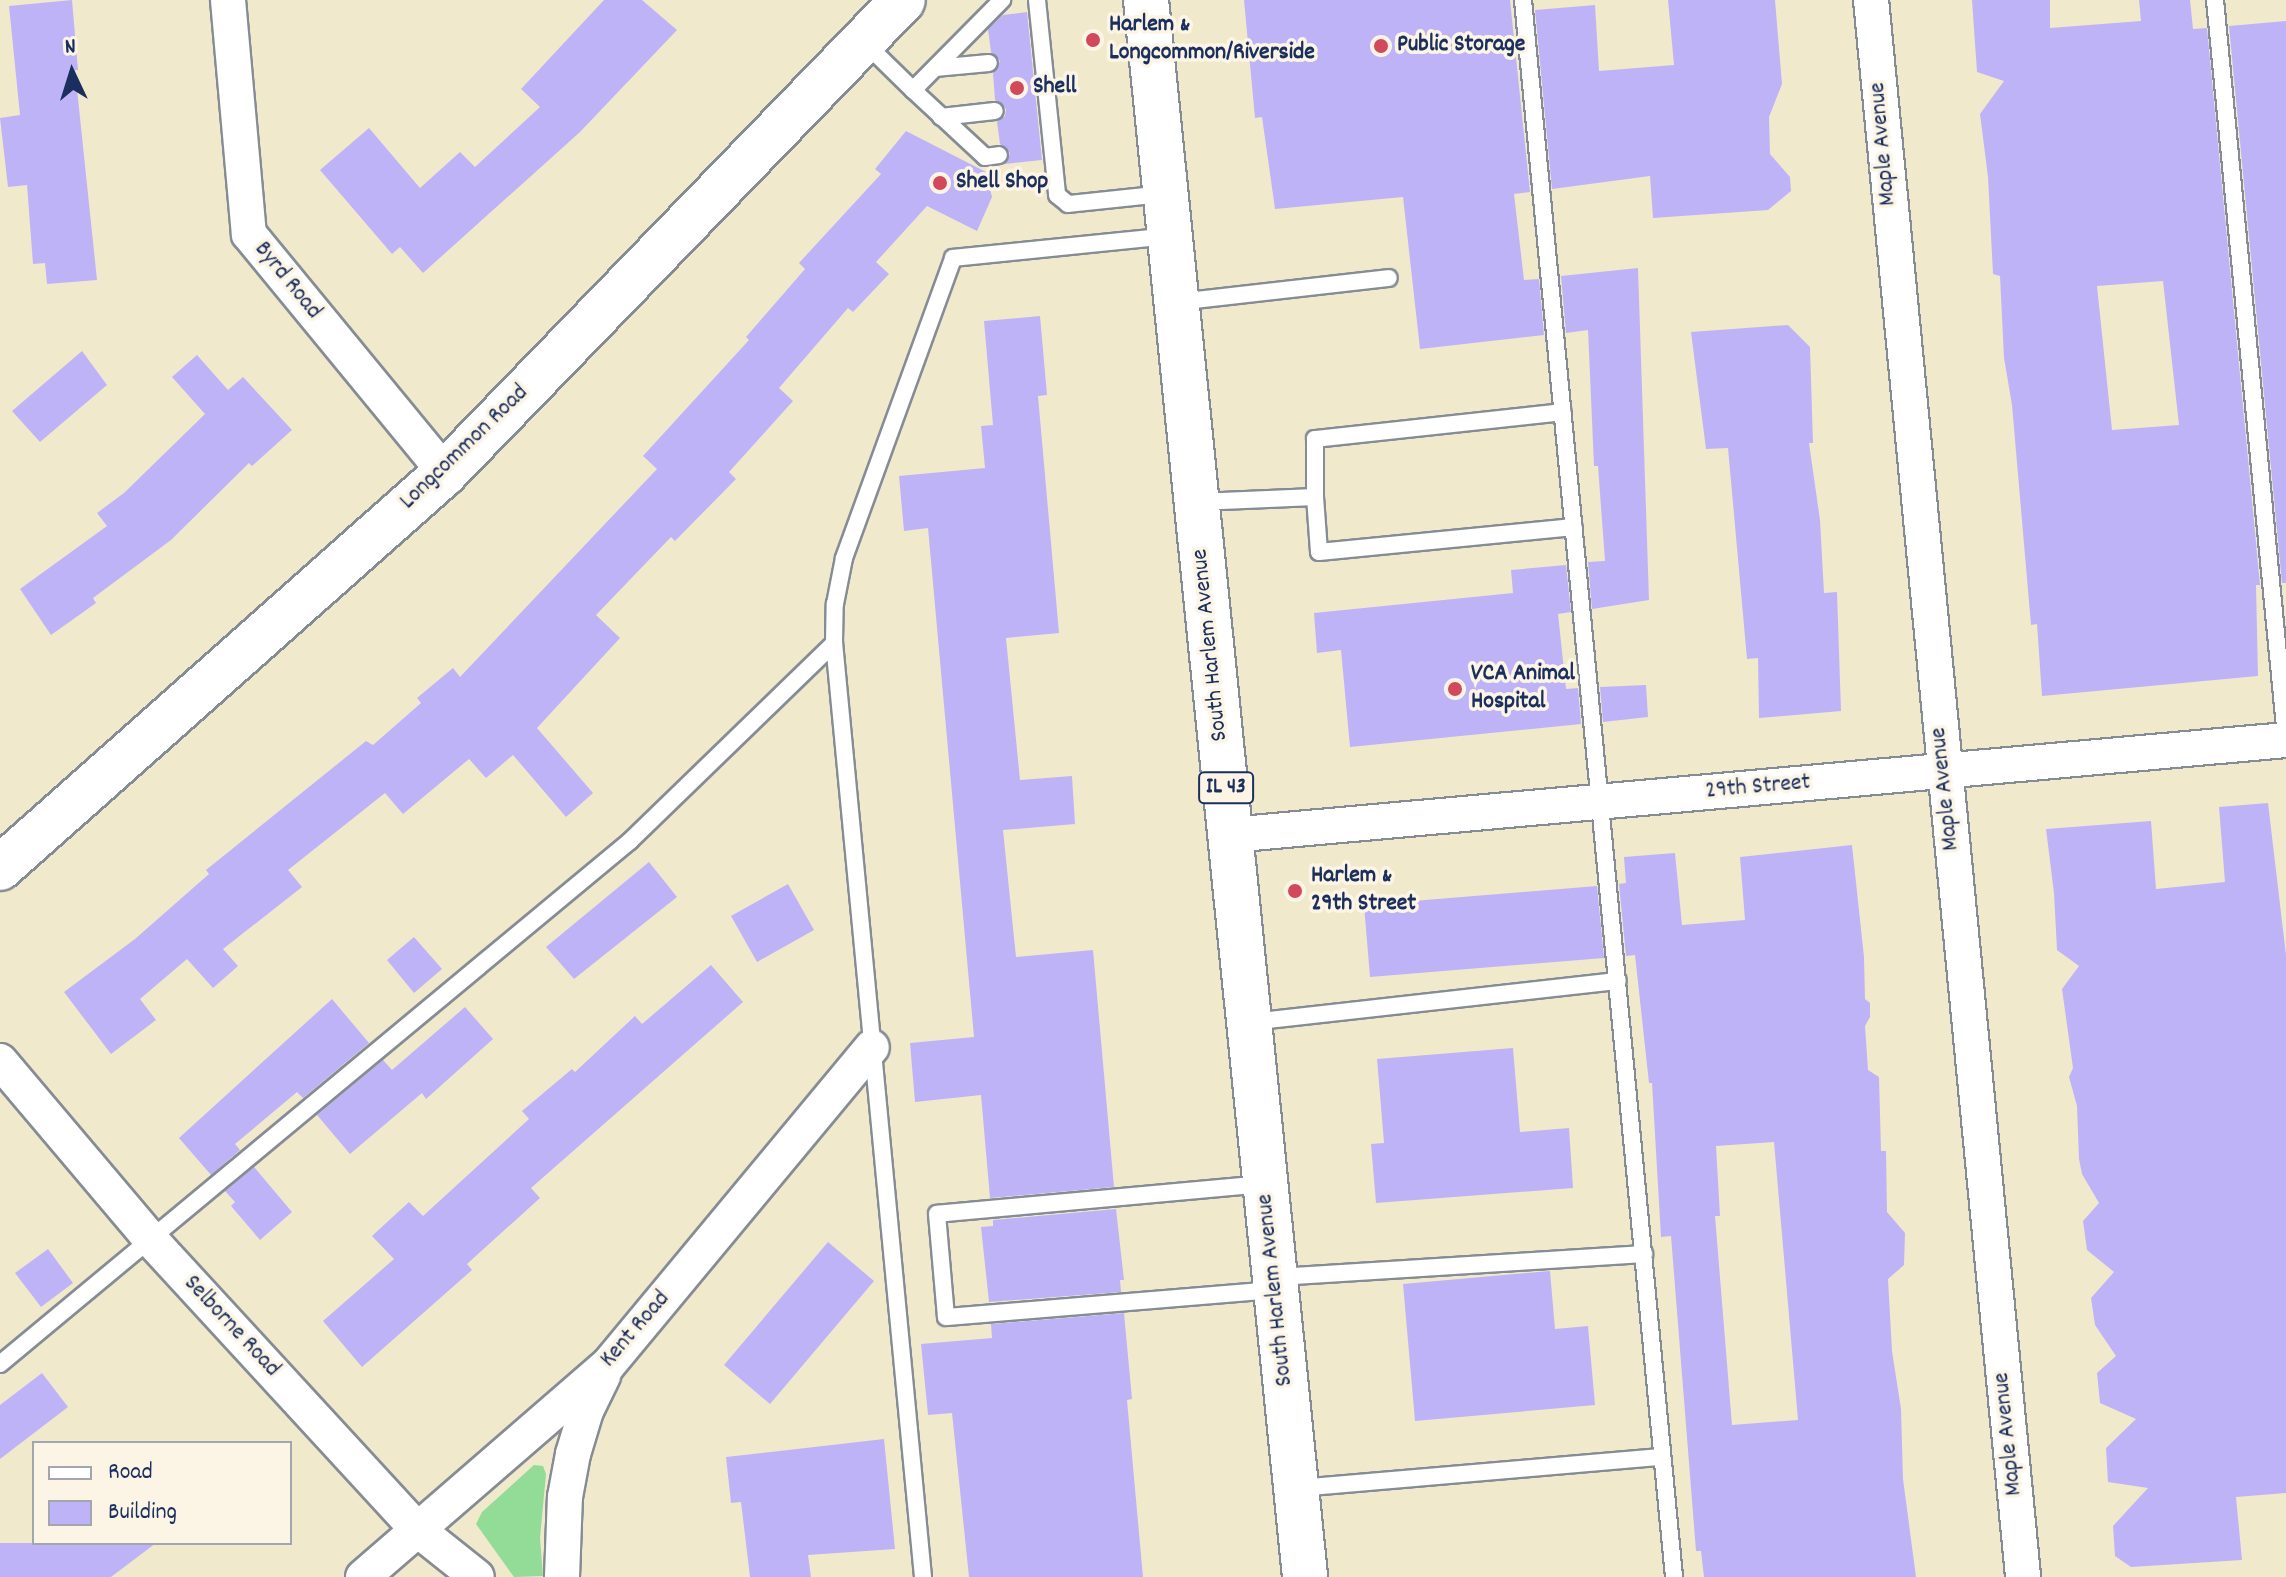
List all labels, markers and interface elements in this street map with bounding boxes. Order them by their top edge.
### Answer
place label: Harlem & Longcommon/Riverside [1109,12,1315,68]
marker: Harlem & Longcommon/Riverside [1084,31,1102,49]
north arrow [32,32,112,112]
text: N [64,32,77,63]
place label: Public Storage [1397,32,1525,60]
marker: Public Storage [1372,37,1390,55]
place label: Shell [1033,74,1077,102]
marker: Shell [1008,79,1026,97]
street label: Maple Avenue [1864,81,1904,207]
place label: Shell Shop [956,169,1048,197]
marker: Shell Shop [931,174,949,192]
street label: Byrd Road [247,236,327,326]
street label: Longcommon Road [395,379,535,517]
street label: South Harlem Avenue [1187,547,1235,743]
place label: VCA Animal Hospital [1471,661,1575,717]
marker: VCA Animal Hospital [1446,680,1464,698]
street label: Maple Avenue [1925,726,1967,852]
street label: 29th Street [1704,769,1812,807]
road number: IL 43 [1198,770,1254,806]
place label: Harlem & 29th Street [1311,863,1416,919]
marker: Harlem & 29th Street [1286,882,1304,900]
street label: South Harlem Avenue [1252,1192,1300,1388]
street label: Selborne Road [177,1270,285,1384]
street label: Kent Road [595,1286,677,1374]
street label: Maple Avenue [1988,1371,2030,1497]
legend [32,1441,292,1545]
text: Road [108,1456,153,1490]
text: Building [108,1496,177,1530]

